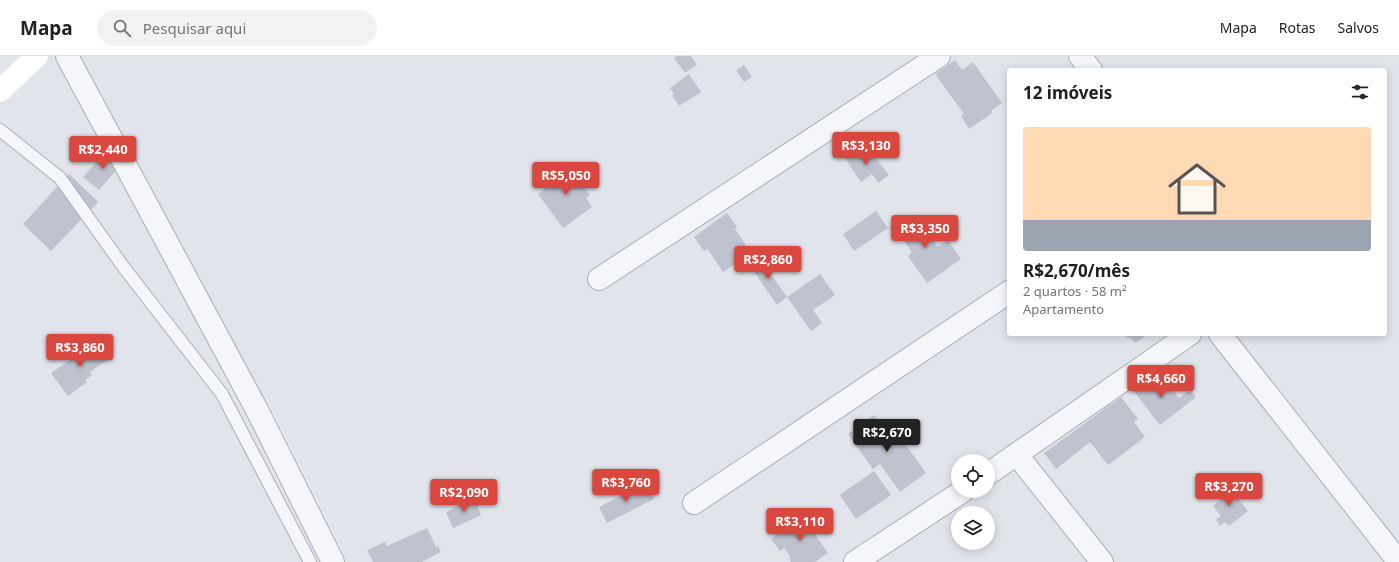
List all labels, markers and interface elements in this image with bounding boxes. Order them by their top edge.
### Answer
search box [97,10,377,46]
text: Mapa [20,15,73,41]
icon: search [111,17,133,39]
text: Pesquisar aqui [143,18,246,38]
text: Mapa [1220,18,1257,37]
text: Rotas [1279,18,1316,37]
text: Salvos [1338,18,1379,37]
text: 12 imóveis [1023,81,1112,104]
icon: filters [1349,81,1371,103]
pin: R$3,130 [829,132,903,166]
pin: R$2,440 [66,136,140,170]
text: R$3,130 [841,136,891,154]
text: R$2,440 [78,140,128,158]
icon: home [1161,153,1233,225]
pin: R$5,050 [529,162,603,196]
text: R$5,050 [541,166,591,184]
pin: R$3,350 [888,215,962,249]
text: R$3,350 [900,219,950,237]
pin: R$2,860 [731,246,805,280]
text: R$2,860 [743,250,793,268]
text: R$2,670/mês [1023,259,1130,282]
text: 2 quartos · 58 m² [1023,282,1127,300]
text: Apartamento [1023,300,1104,318]
pin: R$3,860 [43,334,117,368]
text: R$3,860 [55,338,105,356]
pin: R$4,660 [1124,365,1198,399]
text: R$4,660 [1136,369,1186,387]
pin: R$2,670 [850,419,924,453]
text: R$2,670 [862,423,912,441]
map controls [951,454,995,550]
button: locate [951,454,995,498]
pin: R$3,760 [589,469,663,503]
text: R$3,760 [601,473,651,491]
pin: R$3,270 [1192,473,1266,507]
text: R$3,270 [1204,477,1254,495]
pin: R$2,090 [427,479,501,513]
text: R$2,090 [439,483,489,501]
button: layers [951,506,995,550]
pin: R$3,110 [763,508,837,542]
text: R$3,110 [775,512,825,530]

